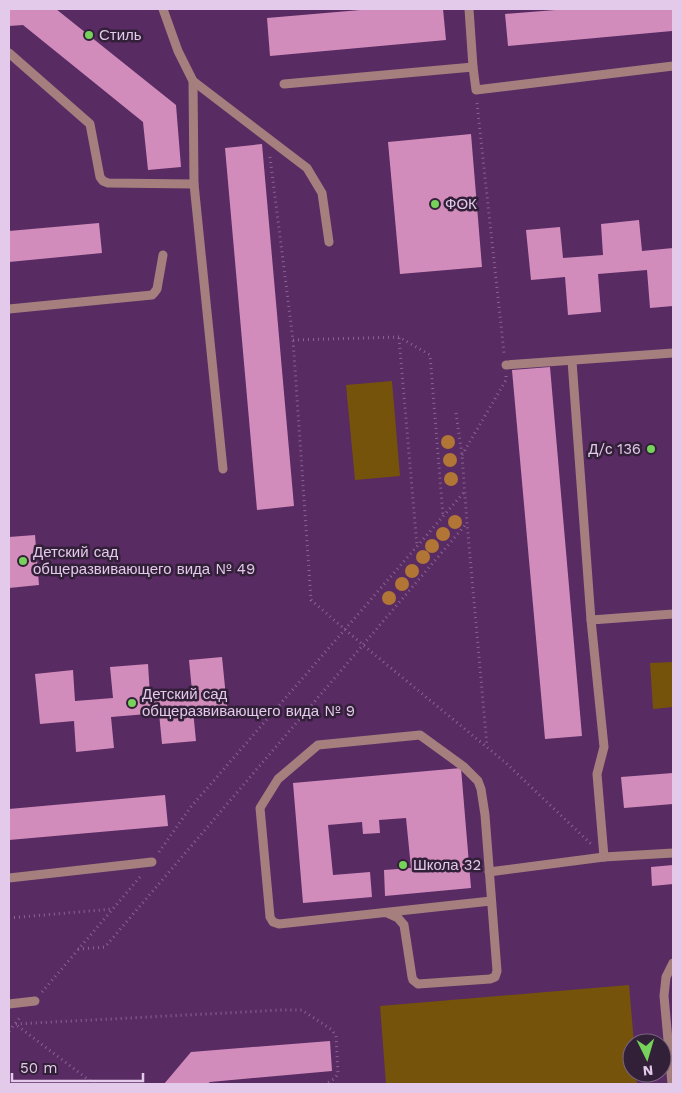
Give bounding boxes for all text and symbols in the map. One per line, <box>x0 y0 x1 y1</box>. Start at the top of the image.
place label: Стиль <box>99 26 142 44</box>
marker: Стиль <box>83 29 95 41</box>
place label: ФОК <box>445 195 477 213</box>
marker: ФОК <box>429 198 441 210</box>
place label: Д/с 136 <box>588 440 641 458</box>
marker: Д/с 136 <box>645 443 657 455</box>
place label: Детский сад общеразвивающего вида № 49 <box>33 543 255 578</box>
marker: Детский сад общеразвивающего вида № 49 <box>17 555 29 567</box>
place label: Детский сад общеразвивающего вида № 9 <box>142 685 355 720</box>
marker: Детский сад общеразвивающего вида № 9 <box>126 697 138 709</box>
place label: Школа 32 <box>413 856 481 874</box>
marker: Школа 32 <box>397 859 409 871</box>
north arrow <box>622 1033 672 1083</box>
scale bar <box>12 1050 144 1082</box>
text: 50 m <box>20 1059 57 1077</box>
text: N <box>642 1063 654 1079</box>

